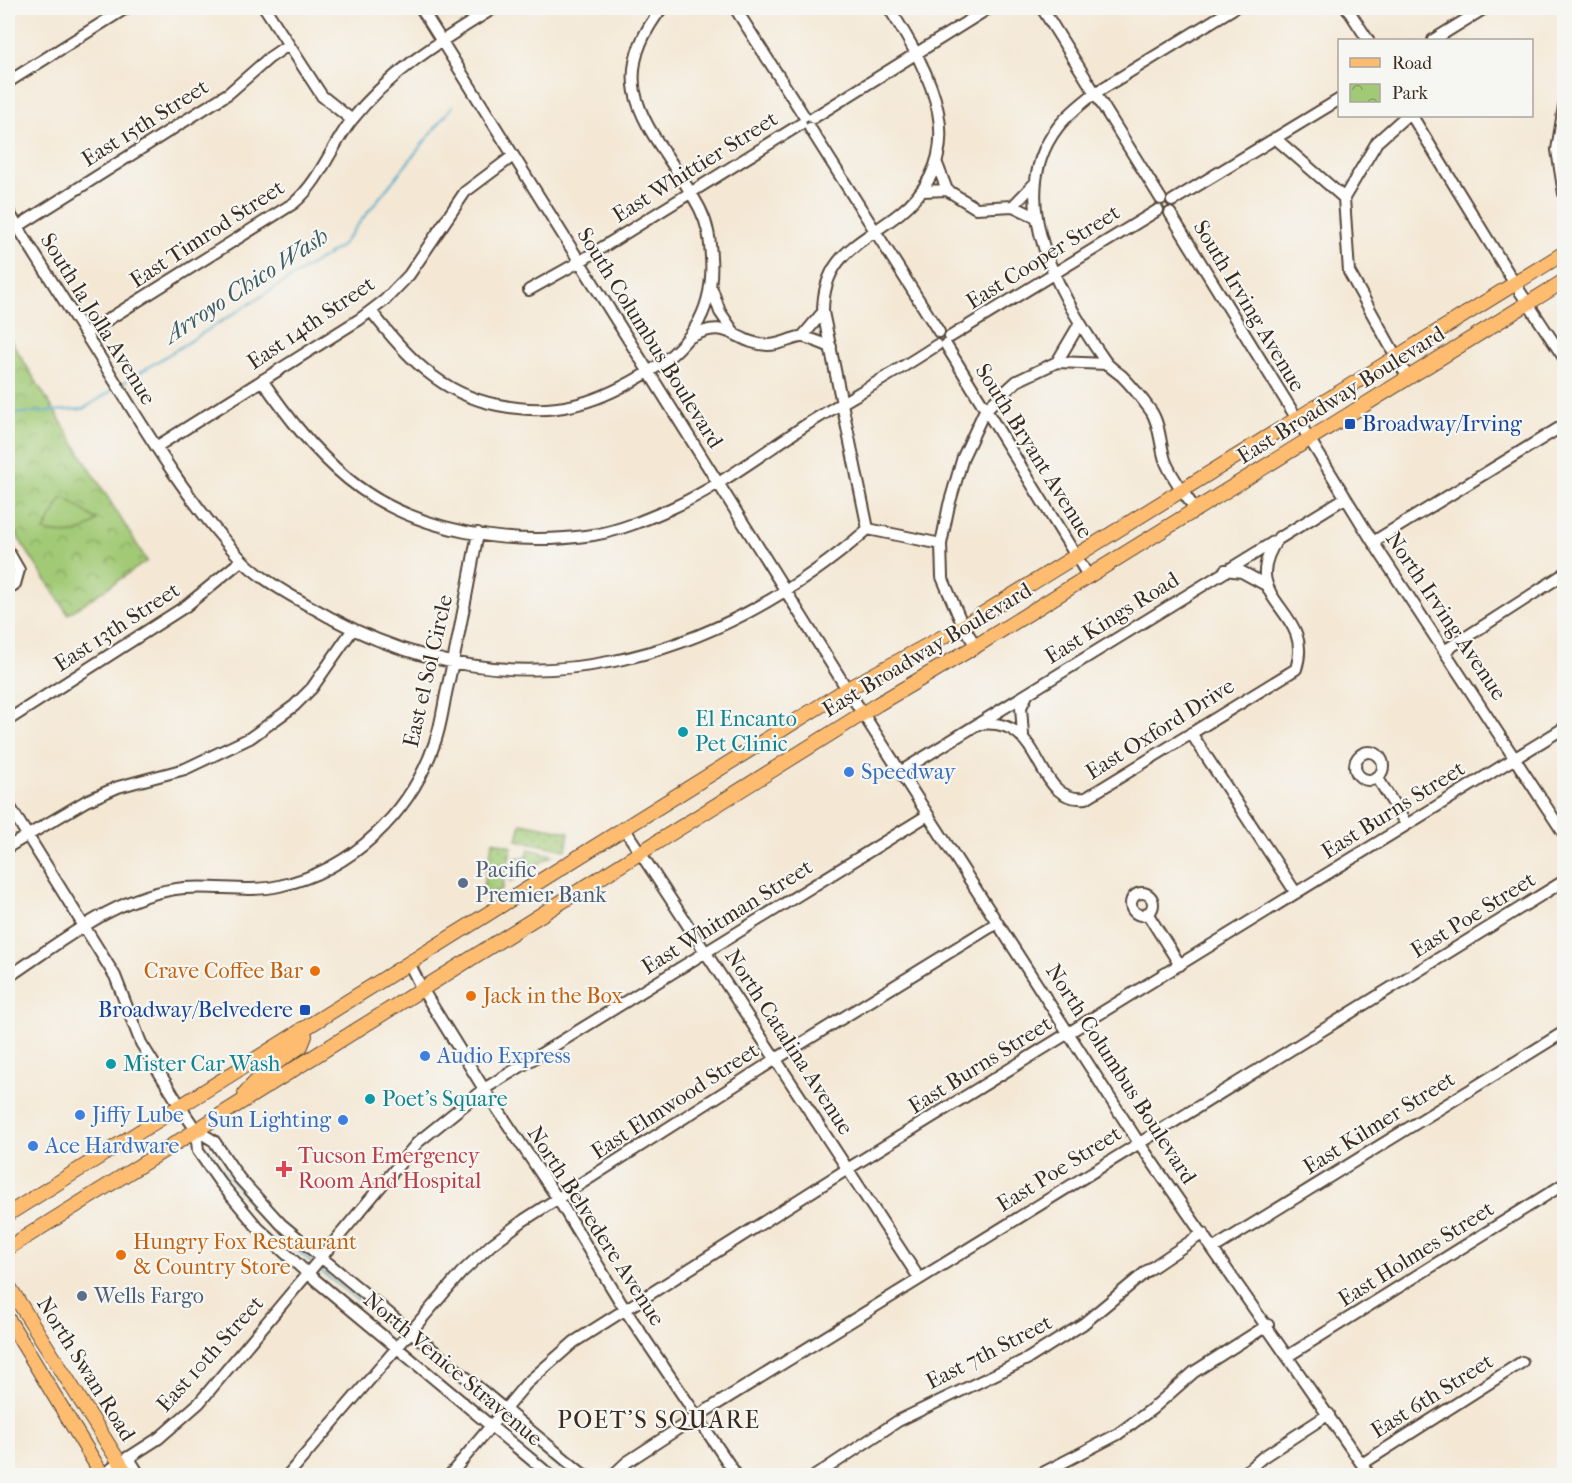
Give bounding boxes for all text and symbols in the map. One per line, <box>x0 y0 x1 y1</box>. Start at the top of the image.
legend <box>1338 39 1533 117</box>
text: Road <box>1392 53 1432 74</box>
street label: East 15th Street <box>77 74 213 172</box>
text: Park <box>1392 83 1429 104</box>
street label: East Whittier Street <box>608 106 782 228</box>
street label: East Timrod Street <box>125 174 289 294</box>
street label: East Cooper Street <box>961 199 1125 315</box>
street label: South Irving Avenue <box>1188 216 1311 397</box>
water label: Arroyo Chico Wash <box>156 222 333 350</box>
street label: South Columbus Boulevard <box>571 223 729 454</box>
street label: South la Jolla Avenue <box>35 228 161 410</box>
street label: East 14th Street <box>242 271 380 375</box>
street label: East Broadway Boulevard <box>1232 320 1450 470</box>
street label: South Bryant Avenue <box>970 359 1098 543</box>
place label: Broadway/Irving <box>1362 411 1522 437</box>
marker: Broadway/Irving <box>1343 417 1357 431</box>
street label: North Irving Avenue <box>1380 527 1512 705</box>
street label: East Kings Road <box>1040 566 1185 670</box>
street label: East 13th Street <box>49 577 185 677</box>
street label: East Broadway Boulevard <box>818 577 1037 723</box>
street label: East el Sol Circle <box>398 592 458 750</box>
street label: East Oxford Drive <box>1081 673 1239 785</box>
place label: El Encanto Pet Clinic <box>695 706 797 757</box>
marker: El Encanto Pet Clinic <box>676 725 690 739</box>
street label: East Burns Street <box>1317 755 1470 864</box>
place label: Speedway <box>861 759 957 785</box>
marker: Speedway <box>842 765 856 779</box>
street label: East Whitman Street <box>637 854 817 980</box>
place label: Pacific Premier Bank <box>475 857 607 908</box>
street label: East Poe Street <box>1406 866 1540 964</box>
marker: Pacific Premier Bank <box>456 876 470 890</box>
street label: North Catalina Avenue <box>719 944 859 1140</box>
place label: Crave Coffee Bar <box>144 958 304 984</box>
street label: North Columbus Boulevard <box>1040 959 1202 1190</box>
marker: Crave Coffee Bar <box>308 964 322 978</box>
place label: Jack in the Box <box>481 983 623 1009</box>
marker: Jack in the Box <box>464 989 478 1003</box>
place label: Broadway/Belvedere <box>98 997 293 1023</box>
marker: Broadway/Belvedere <box>298 1003 312 1017</box>
street label: East Burns Street <box>904 1010 1057 1119</box>
street label: East Elmwood Street <box>586 1037 764 1165</box>
place label: Audio Express <box>436 1043 571 1069</box>
marker: Audio Express <box>418 1049 432 1063</box>
place label: Mister Car Wash <box>123 1051 281 1077</box>
marker: Mister Car Wash <box>104 1057 118 1071</box>
street label: East Kilmer Street <box>1298 1066 1460 1180</box>
place label: Poet's Square <box>382 1086 508 1112</box>
marker: Poet's Square <box>363 1092 377 1106</box>
place label: Jiffy Lube <box>90 1102 184 1128</box>
place label: Sun Lighting <box>207 1107 331 1133</box>
marker: Jiffy Lube <box>73 1108 87 1122</box>
marker: Sun Lighting <box>336 1113 350 1127</box>
street label: East Poe Street <box>992 1120 1126 1218</box>
street label: North Belvedere Avenue <box>522 1121 670 1331</box>
place label: Ace Hardware <box>44 1133 180 1159</box>
marker: Ace Hardware <box>26 1139 40 1153</box>
place label: Tucson Emergency Room And Hospital <box>298 1143 481 1194</box>
marker: Tucson Emergency Room And Hospital <box>275 1160 293 1178</box>
street label: East Holmes Street <box>1333 1196 1499 1312</box>
place label: Hungry Fox Restaurant & Country Store <box>133 1229 357 1280</box>
marker: Hungry Fox Restaurant & Country Store <box>114 1248 128 1262</box>
place label: Wells Fargo <box>93 1283 204 1309</box>
street label: North Venice Stravenue <box>358 1287 548 1452</box>
marker: Wells Fargo <box>75 1289 89 1303</box>
street label: East 10th Street <box>151 1291 269 1417</box>
street label: North Swan Road <box>31 1292 141 1447</box>
street label: East 7th Street <box>922 1309 1056 1395</box>
street label: East 6th Street <box>1366 1348 1498 1444</box>
district label: POET'S SQUARE <box>557 1406 761 1434</box>

